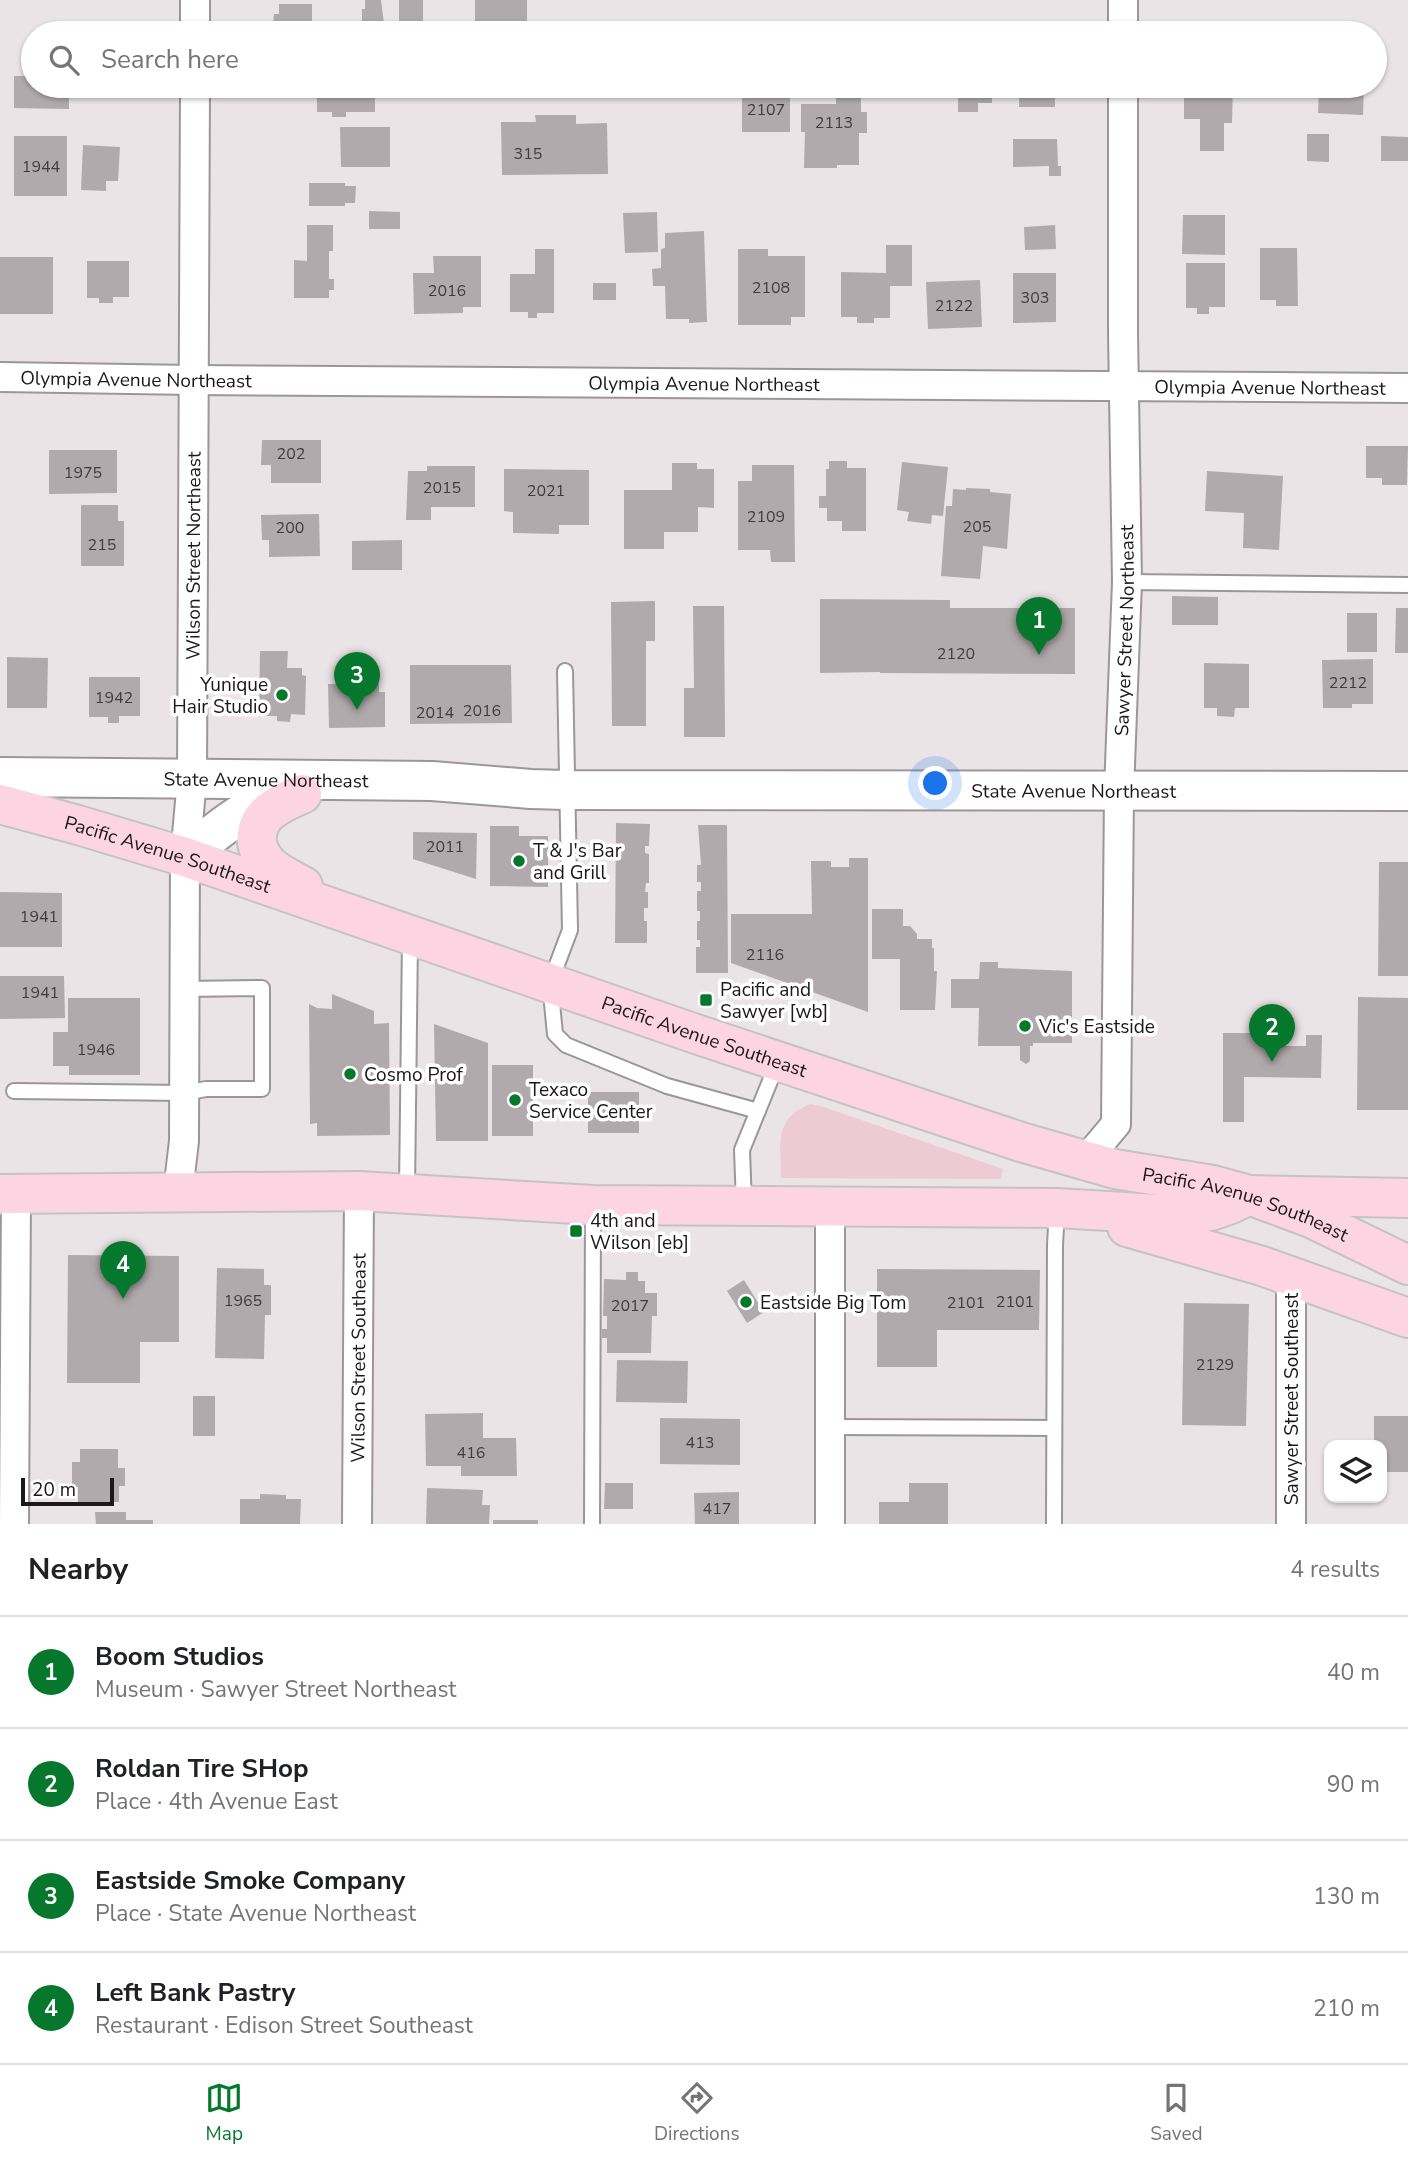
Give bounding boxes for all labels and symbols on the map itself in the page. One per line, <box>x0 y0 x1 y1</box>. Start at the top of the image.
house number: 2107 <box>747 99 785 121</box>
house number: 2113 <box>815 112 853 134</box>
house number: 315 <box>514 143 542 165</box>
house number: 1944 <box>22 156 61 178</box>
house number: 2108 <box>752 277 790 299</box>
house number: 2016 <box>428 280 466 302</box>
house number: 303 <box>1021 287 1049 309</box>
house number: 2122 <box>935 295 973 317</box>
street label: Olympia Avenue Northeast <box>20 365 252 394</box>
street label: Olympia Avenue Northeast <box>588 371 820 398</box>
street label: Olympia Avenue Northeast <box>1154 374 1386 402</box>
house number: 202 <box>277 443 305 465</box>
street label: Wilson Street Northeast <box>181 451 207 660</box>
house number: 1975 <box>64 462 102 484</box>
house number: 2015 <box>423 477 461 499</box>
house number: 2021 <box>527 480 565 502</box>
house number: 2109 <box>747 506 785 528</box>
house number: 205 <box>963 516 991 538</box>
house number: 200 <box>276 517 304 539</box>
street label: Sawyer Street Northeast <box>1109 524 1141 737</box>
house number: 215 <box>88 534 116 556</box>
pin: 1 <box>1016 597 1062 655</box>
house number: 2120 <box>937 643 975 665</box>
pin: 3 <box>334 652 380 710</box>
place label: Yunique Hair Studio <box>172 672 268 720</box>
house number: 2212 <box>1329 672 1367 694</box>
house number: 1942 <box>95 687 133 709</box>
marker: Yunique Hair Studio <box>274 687 290 703</box>
house number: 2016 <box>463 700 501 722</box>
house number: 2014 <box>416 702 455 724</box>
your location <box>918 766 952 800</box>
street label: State Avenue Northeast <box>163 767 369 794</box>
street label: State Avenue Northeast <box>971 778 1176 805</box>
street label: Pacific Avenue Southeast <box>61 810 274 900</box>
house number: 2011 <box>426 836 464 858</box>
place label: T & J's Bar and Grill <box>533 838 622 886</box>
marker: T & J's Bar and Grill <box>511 853 527 869</box>
house number: 1941 <box>20 906 58 928</box>
house number: 2116 <box>746 944 784 966</box>
place label: Pacific and Sawyer [wb] <box>720 977 828 1025</box>
house number: 1941 <box>21 982 59 1004</box>
street label: Pacific Avenue Southeast <box>598 990 810 1084</box>
marker: Pacific and Sawyer [wb] <box>698 992 714 1008</box>
pin: 2 <box>1249 1004 1295 1062</box>
place label: Vic's Eastside <box>1038 1014 1155 1040</box>
marker: Vic's Eastside <box>1017 1018 1033 1034</box>
house number: 1946 <box>77 1039 115 1061</box>
place label: Cosmo Prof <box>364 1062 464 1088</box>
marker: Cosmo Prof <box>342 1066 358 1082</box>
place label: Texaco Service Center <box>529 1077 653 1125</box>
marker: Texaco Service Center <box>507 1092 523 1108</box>
street label: Pacific Avenue Southeast <box>1140 1162 1353 1248</box>
place label: 4th and Wilson [eb] <box>590 1208 689 1256</box>
marker: 4th and Wilson [eb] <box>568 1223 584 1239</box>
pin: 4 <box>100 1241 146 1299</box>
street label: Wilson Street Southeast <box>345 1253 373 1463</box>
house number: 1965 <box>224 1290 262 1312</box>
place label: Eastside Big Tom <box>760 1290 906 1316</box>
house number: 2101 <box>996 1291 1034 1313</box>
house number: 2101 <box>947 1292 985 1314</box>
street label: Sawyer Street Southeast <box>1279 1292 1305 1505</box>
marker: Eastside Big Tom <box>738 1294 754 1310</box>
house number: 2017 <box>611 1295 649 1317</box>
house number: 2129 <box>1196 1354 1234 1376</box>
house number: 413 <box>686 1432 714 1454</box>
house number: 416 <box>457 1442 485 1464</box>
scale bar <box>21 1475 114 1507</box>
house number: 417 <box>703 1498 731 1520</box>

